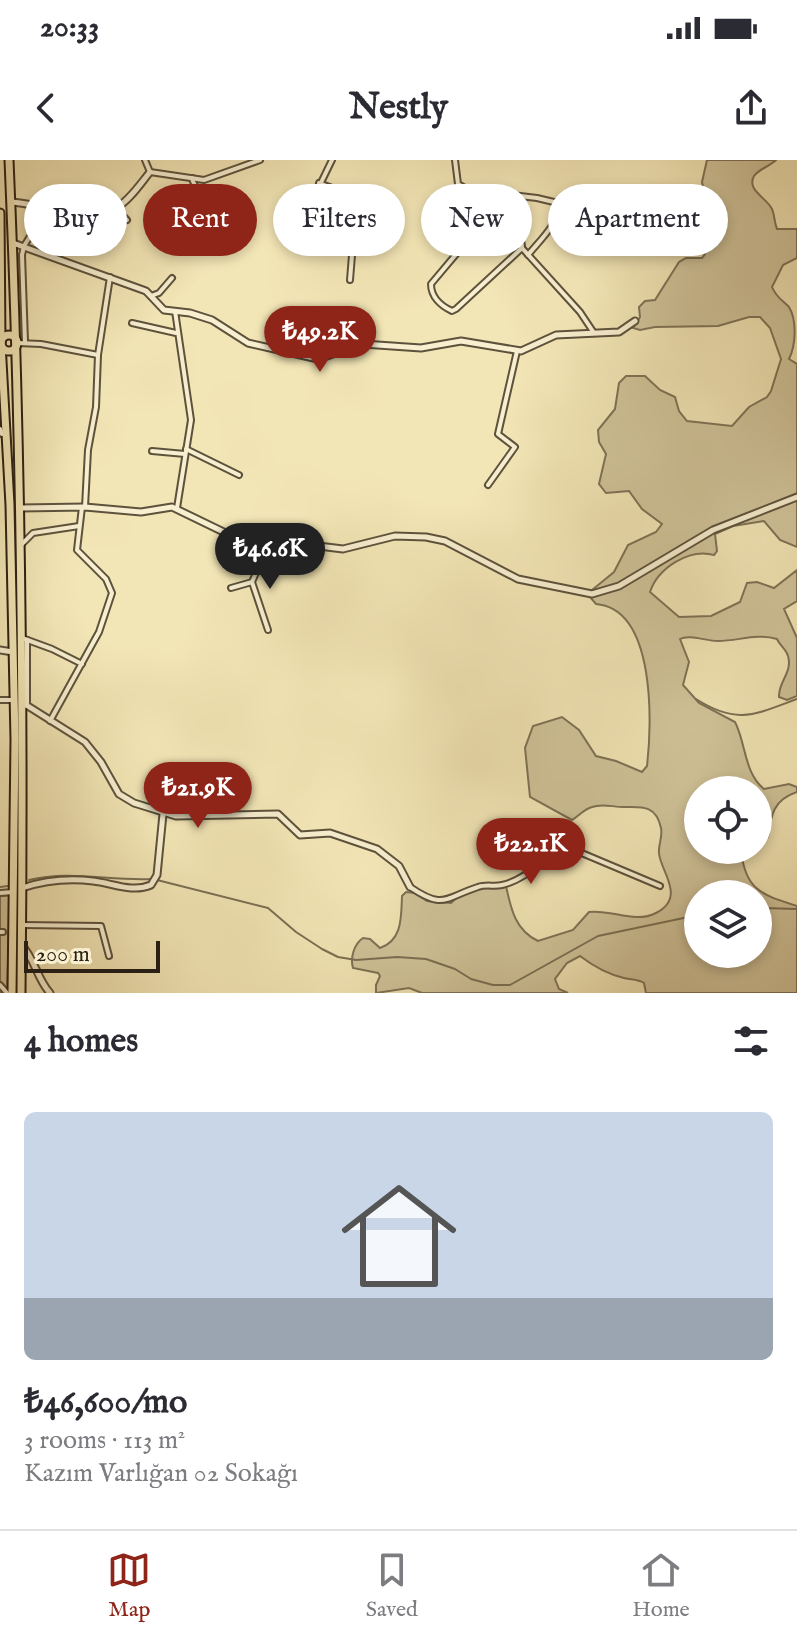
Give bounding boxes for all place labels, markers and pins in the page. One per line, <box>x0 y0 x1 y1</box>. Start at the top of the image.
pin: ₺49.2K <box>255 306 385 374</box>
pin: ₺46.6K <box>205 523 335 591</box>
pin: ₺21.9K <box>133 762 263 830</box>
pin: ₺22.1K <box>466 818 596 886</box>

